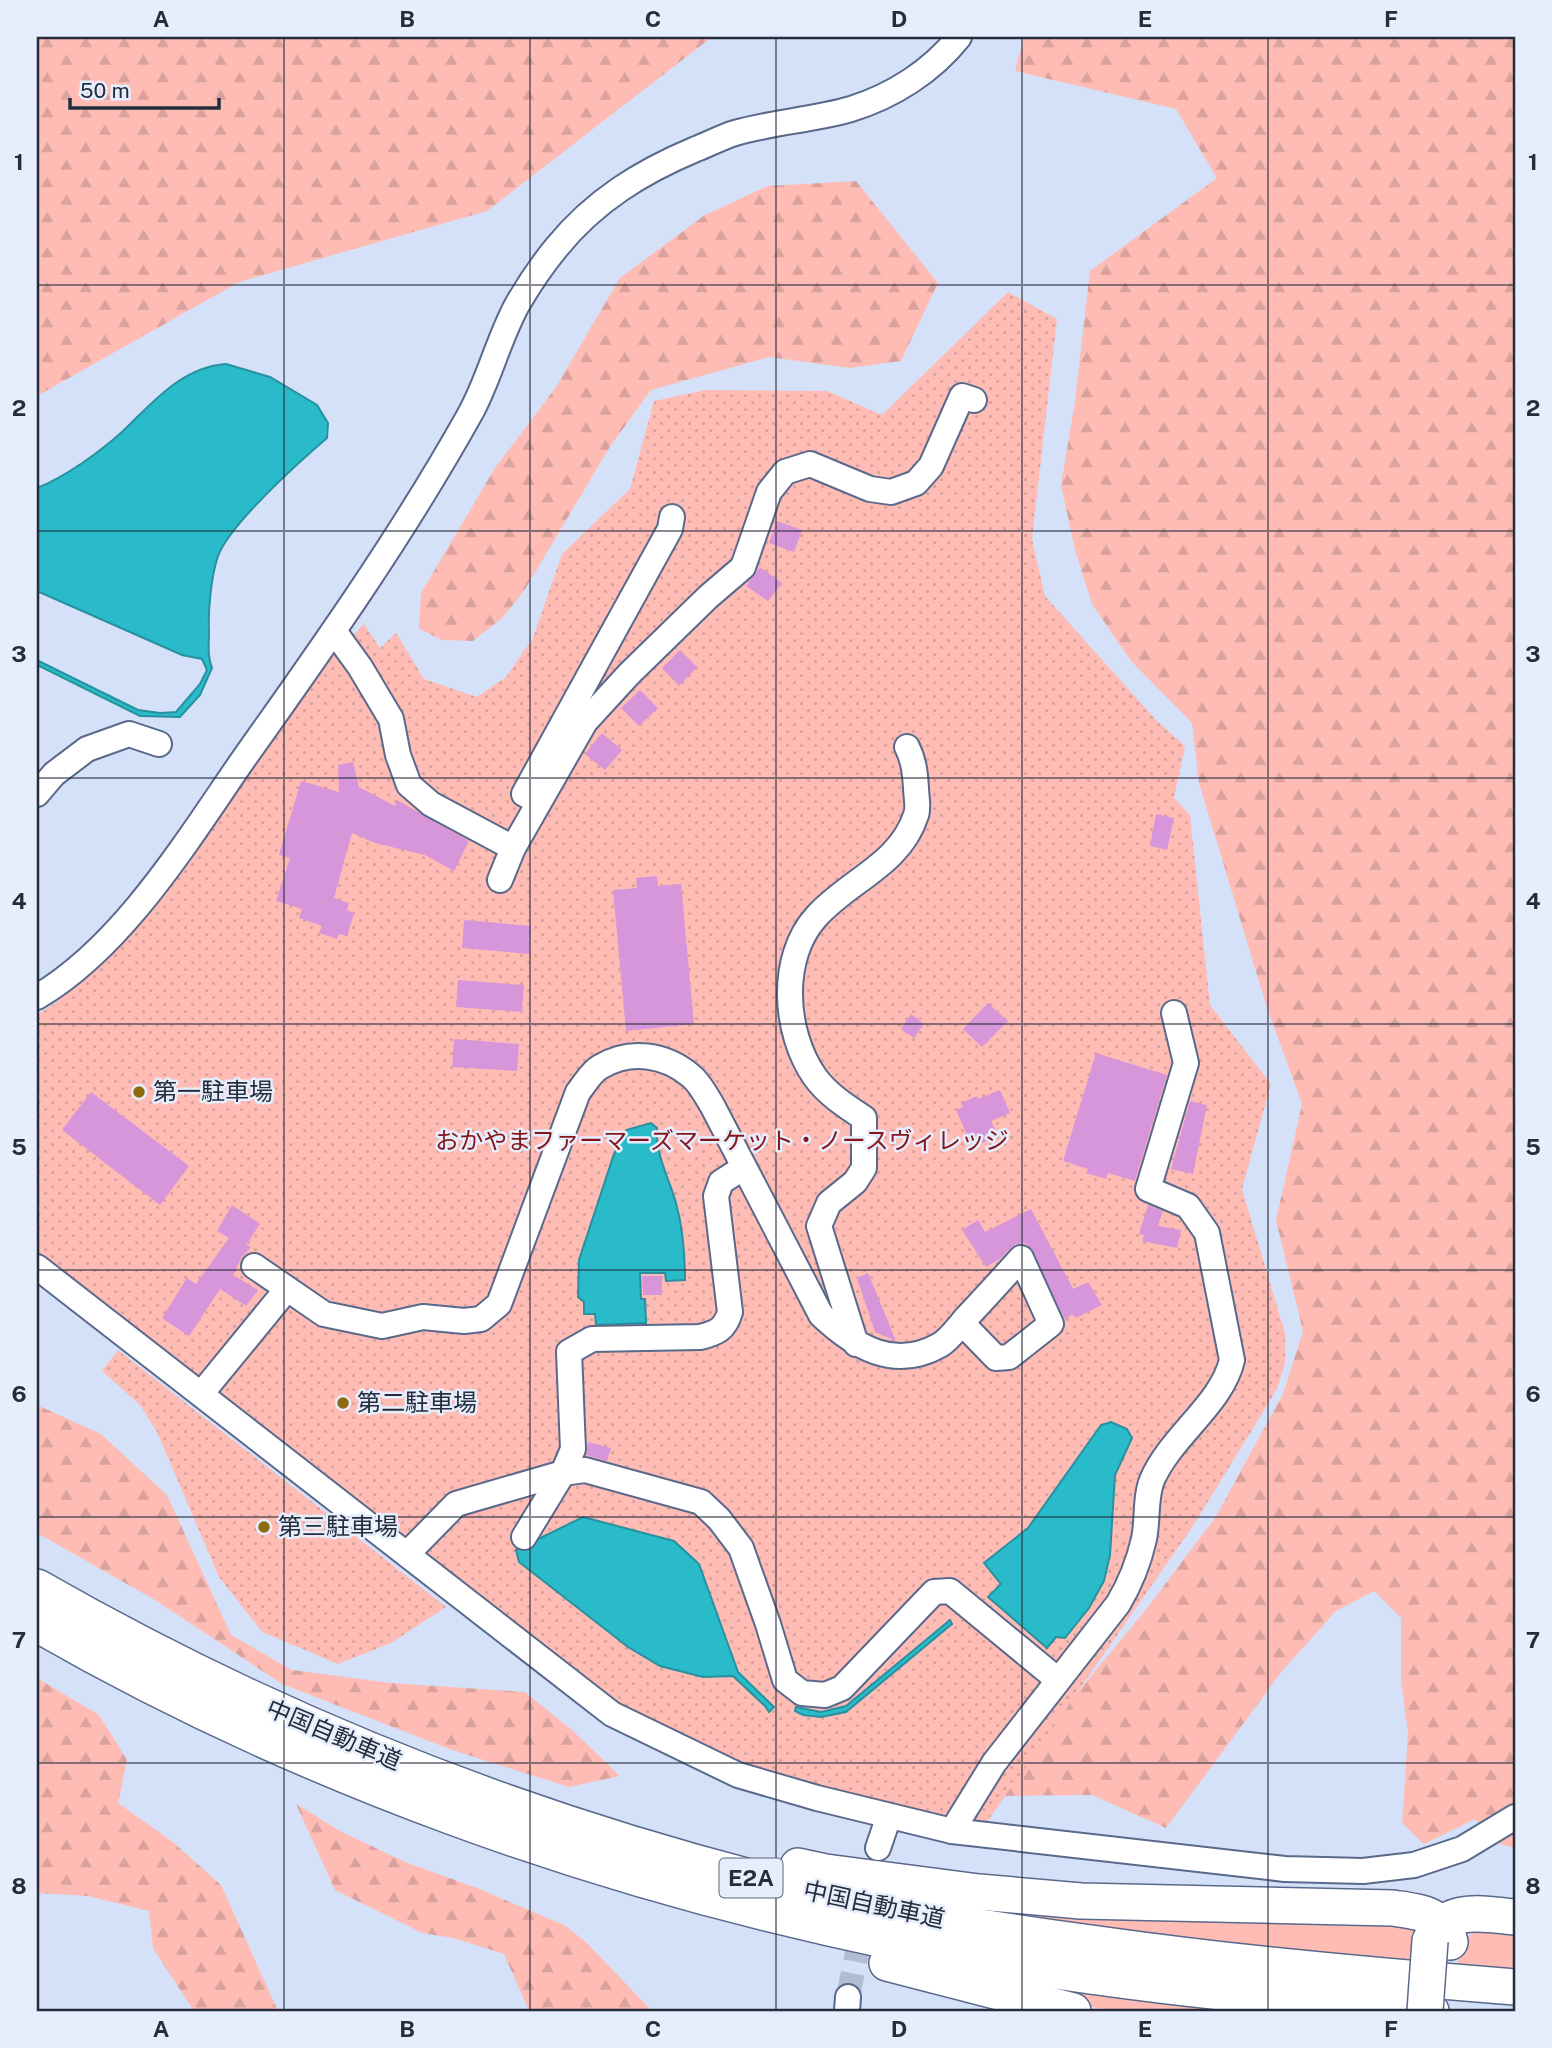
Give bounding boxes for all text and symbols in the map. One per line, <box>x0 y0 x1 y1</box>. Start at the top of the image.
text: A <box>153 5 170 32</box>
text: B <box>399 5 415 32</box>
text: C <box>645 5 661 32</box>
text: D <box>891 5 907 32</box>
text: E <box>1138 5 1152 32</box>
text: F <box>1384 5 1398 32</box>
scale bar <box>70 66 219 110</box>
text: 50 m <box>80 78 130 103</box>
text: 1 <box>14 148 24 175</box>
text: 1 <box>1528 148 1538 175</box>
text: 2 <box>12 394 26 421</box>
text: 2 <box>1526 394 1540 421</box>
text: 3 <box>11 640 27 667</box>
text: 3 <box>1525 640 1541 667</box>
text: 4 <box>11 887 27 914</box>
text: 4 <box>1525 887 1541 914</box>
place label: 第一駐車場 <box>153 1077 273 1105</box>
marker: 第一駐車場 <box>131 1084 147 1100</box>
park label: おかやまファーマーズマーケット・ノースヴィレッジ <box>435 1126 1009 1154</box>
text: 5 <box>11 1133 27 1160</box>
text: 5 <box>1525 1133 1541 1160</box>
text: 6 <box>11 1380 27 1407</box>
text: 6 <box>1525 1380 1541 1407</box>
place label: 第二駐車場 <box>357 1388 477 1416</box>
marker: 第二駐車場 <box>335 1395 351 1411</box>
place label: 第三駐車場 <box>278 1512 398 1540</box>
marker: 第三駐車場 <box>256 1519 272 1535</box>
text: 7 <box>12 1626 26 1653</box>
text: 7 <box>1526 1626 1540 1653</box>
street label: 中国自動車道 <box>263 1693 406 1775</box>
road number: E2A <box>720 1858 782 1898</box>
text: 8 <box>11 1872 27 1899</box>
text: 8 <box>1525 1872 1541 1899</box>
street label: 中国自動車道 <box>801 1875 948 1933</box>
text: A <box>153 2015 170 2042</box>
text: B <box>399 2015 415 2042</box>
text: C <box>645 2015 661 2042</box>
text: D <box>891 2015 907 2042</box>
text: E <box>1138 2015 1152 2042</box>
text: F <box>1384 2015 1398 2042</box>

